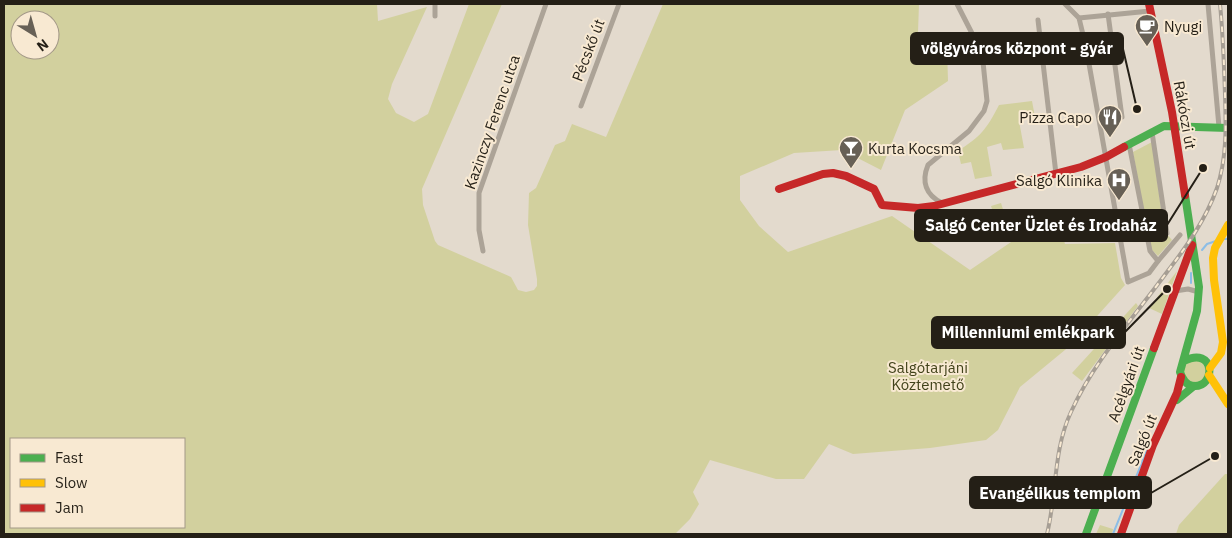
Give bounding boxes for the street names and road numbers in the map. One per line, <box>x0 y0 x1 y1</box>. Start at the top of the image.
street label: Pécskő út <box>567 16 609 84</box>
street label: Kazinczy Ferenc utca <box>460 52 524 192</box>
street label: Rákóczi út <box>1170 79 1200 151</box>
street label: Acélgyári út <box>1104 344 1148 424</box>
street label: Salgó út <box>1123 411 1161 469</box>

